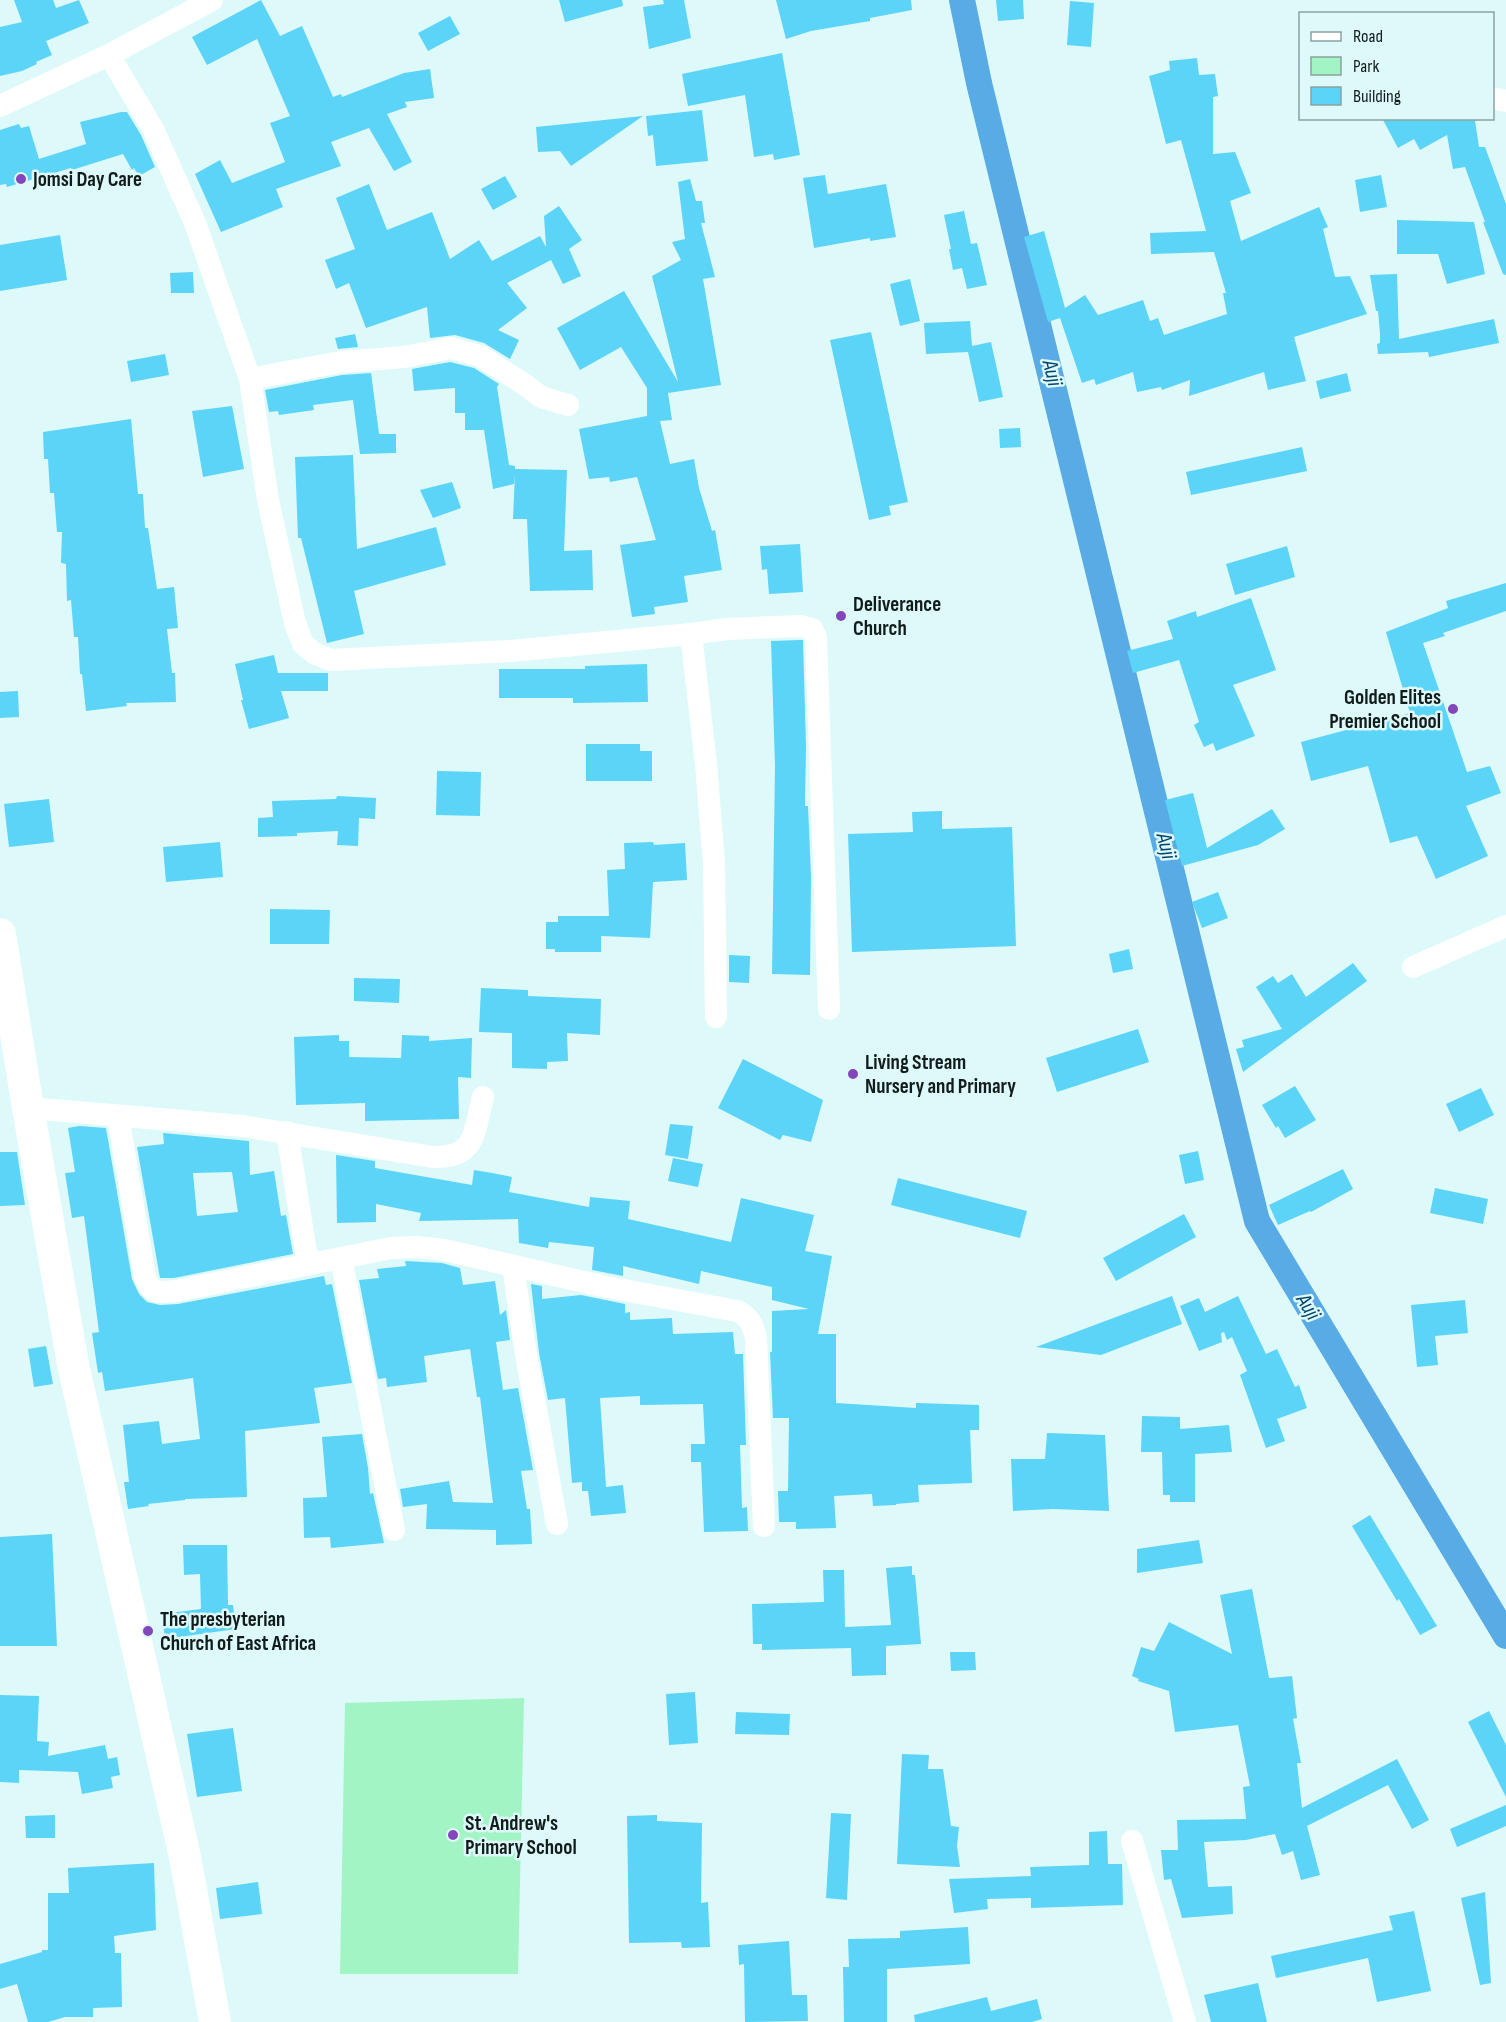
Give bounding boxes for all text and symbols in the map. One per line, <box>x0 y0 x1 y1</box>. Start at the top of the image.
legend <box>1299 12 1494 120</box>
text: Road <box>1353 26 1383 47</box>
text: Park <box>1353 56 1379 77</box>
text: Building <box>1353 86 1401 107</box>
place label: Jomsi Day Care <box>32 167 142 192</box>
marker: Jomsi Day Care <box>14 172 28 186</box>
water label: Auji <box>1036 356 1068 390</box>
place label: Deliverance Church <box>853 592 941 641</box>
marker: Deliverance Church <box>834 609 848 623</box>
place label: Golden Elites Premier School <box>1329 685 1441 734</box>
marker: Golden Elites Premier School <box>1446 702 1460 716</box>
water label: Auji <box>1150 829 1182 863</box>
place label: Living Stream Nursery and Primary <box>865 1050 1016 1099</box>
marker: Living Stream Nursery and Primary <box>846 1067 860 1081</box>
water label: Auji <box>1289 1288 1327 1326</box>
place label: The presbyterian Church of East Africa <box>160 1607 316 1656</box>
marker: The presbyterian Church of East Africa <box>141 1624 155 1638</box>
place label: St. Andrew's Primary School <box>465 1811 577 1860</box>
marker: St. Andrew's Primary School <box>446 1828 460 1842</box>

